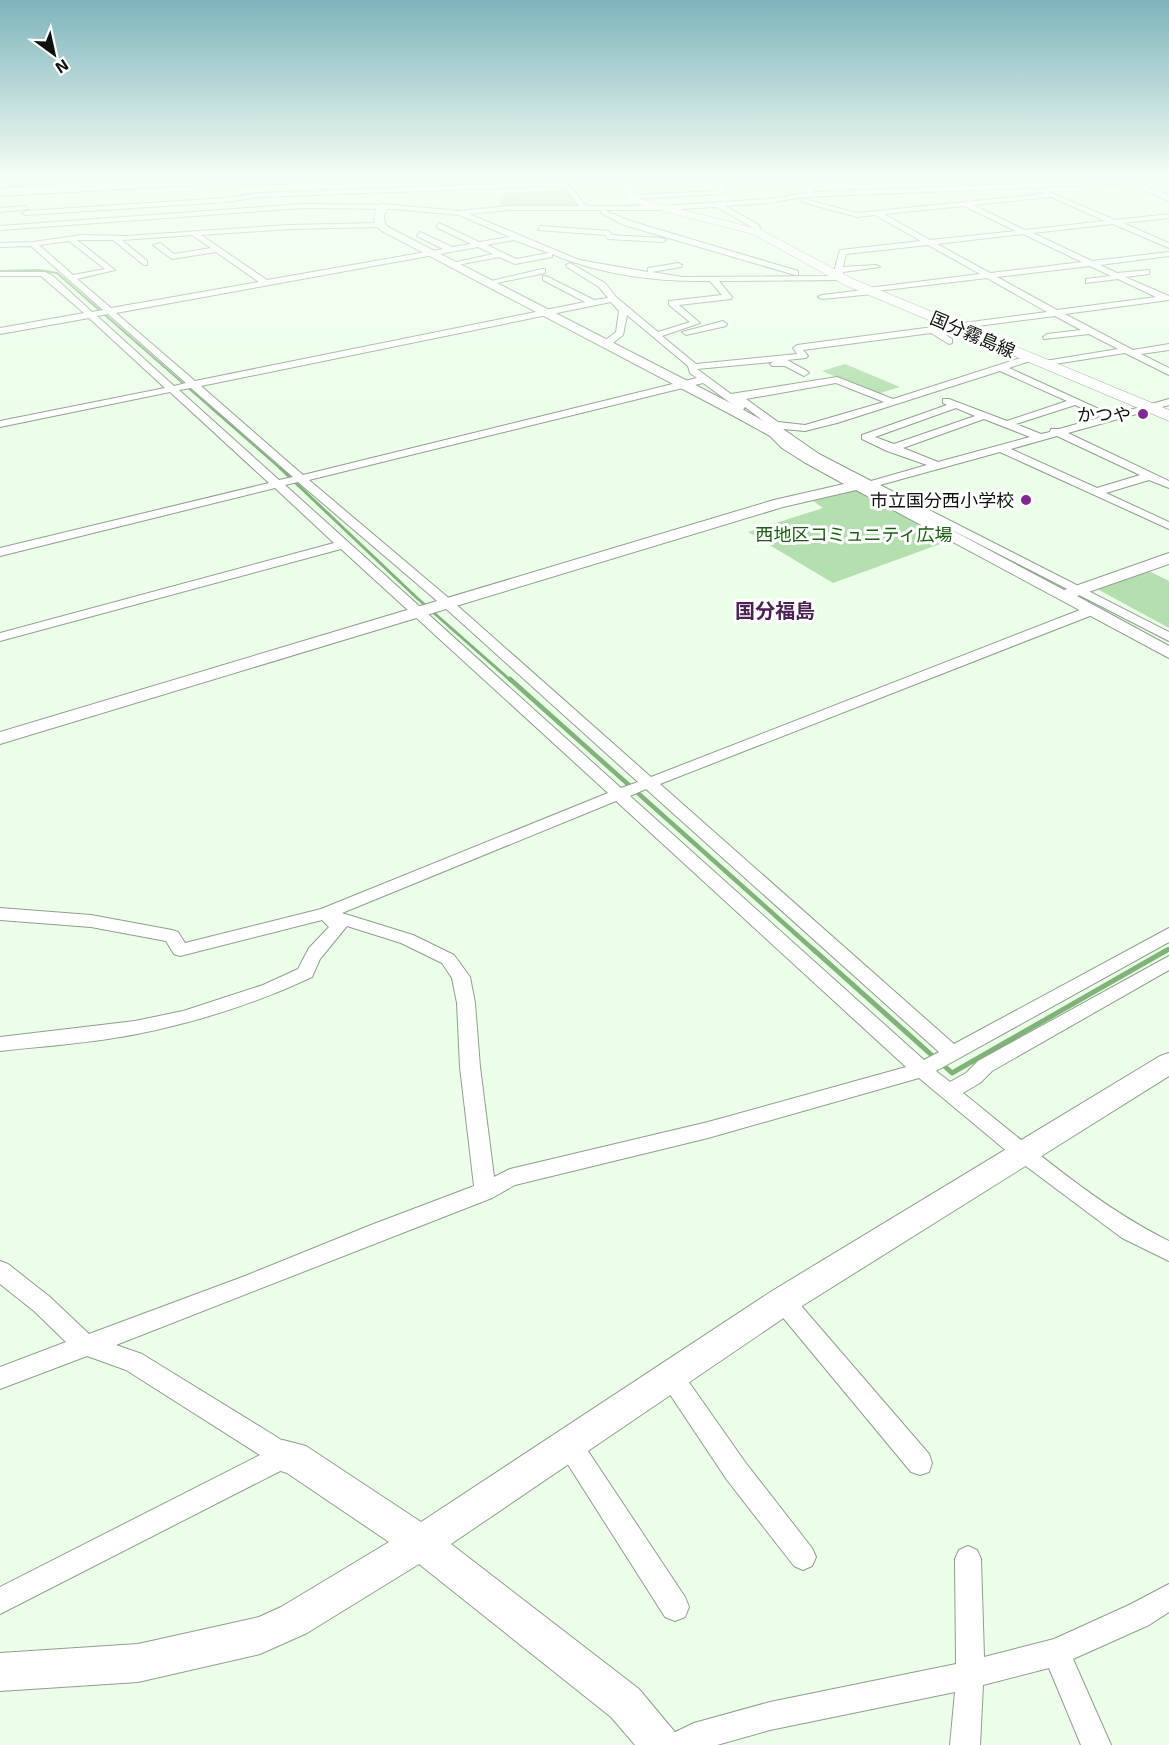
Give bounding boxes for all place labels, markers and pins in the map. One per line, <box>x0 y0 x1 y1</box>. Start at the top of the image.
place label: かつや <box>1077 403 1131 425</box>
marker: かつや <box>1136 407 1150 421</box>
place label: 市立国分西小学校 <box>870 489 1014 511</box>
marker: 市立国分西小学校 <box>1019 493 1033 507</box>

